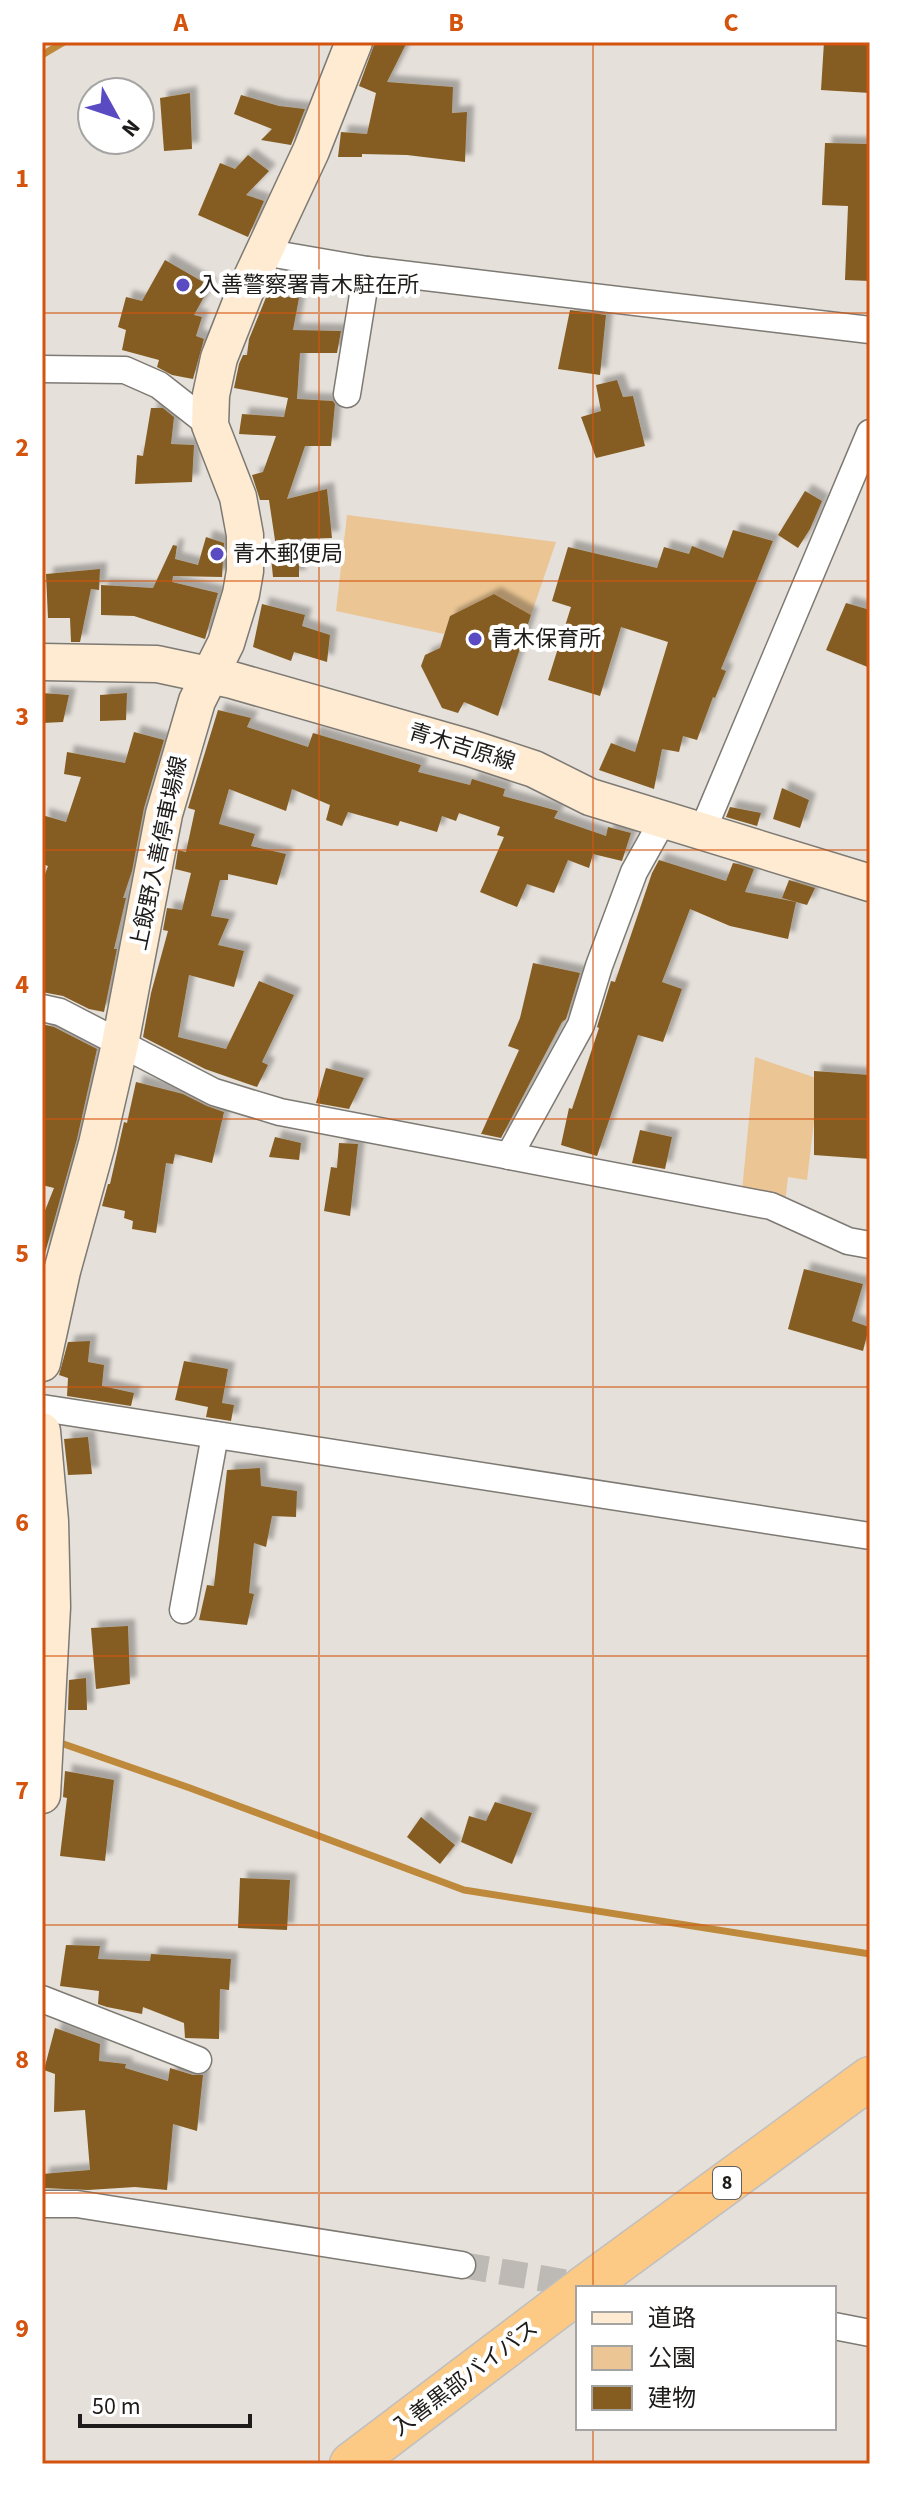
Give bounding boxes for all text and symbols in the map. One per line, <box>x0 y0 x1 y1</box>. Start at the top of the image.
text: A <box>173 4 190 41</box>
text: B <box>448 4 464 41</box>
text: C <box>723 4 739 41</box>
north arrow <box>76 76 156 156</box>
text: N <box>114 112 148 144</box>
text: 1 <box>15 160 29 197</box>
place label: 入善警察署青木駐在所 <box>199 269 419 301</box>
marker: 入善警察署青木駐在所 <box>174 276 192 294</box>
text: 2 <box>15 429 29 466</box>
place label: 青木郵便局 <box>233 538 343 570</box>
marker: 青木郵便局 <box>208 545 226 563</box>
place label: 青木保育所 <box>491 623 601 655</box>
marker: 青木保育所 <box>466 630 484 648</box>
text: 3 <box>15 698 29 735</box>
street label: 青木吉原線 <box>405 716 519 778</box>
street label: 上飯野入善停車場線 <box>123 753 195 953</box>
text: 4 <box>15 966 29 1003</box>
text: 5 <box>15 1235 29 1272</box>
text: 6 <box>15 1504 29 1541</box>
text: 7 <box>15 1772 29 1809</box>
text: 8 <box>15 2041 29 2078</box>
road number: 8 <box>713 2167 741 2199</box>
legend <box>576 2286 836 2430</box>
text: 道路 <box>648 2301 696 2336</box>
text: 9 <box>15 2310 29 2347</box>
street label: 入善黒部バイパス <box>385 2312 545 2444</box>
text: 公園 <box>648 2341 696 2376</box>
scale bar <box>80 2378 250 2428</box>
text: 建物 <box>648 2381 696 2416</box>
text: 50 m <box>92 2389 141 2424</box>

